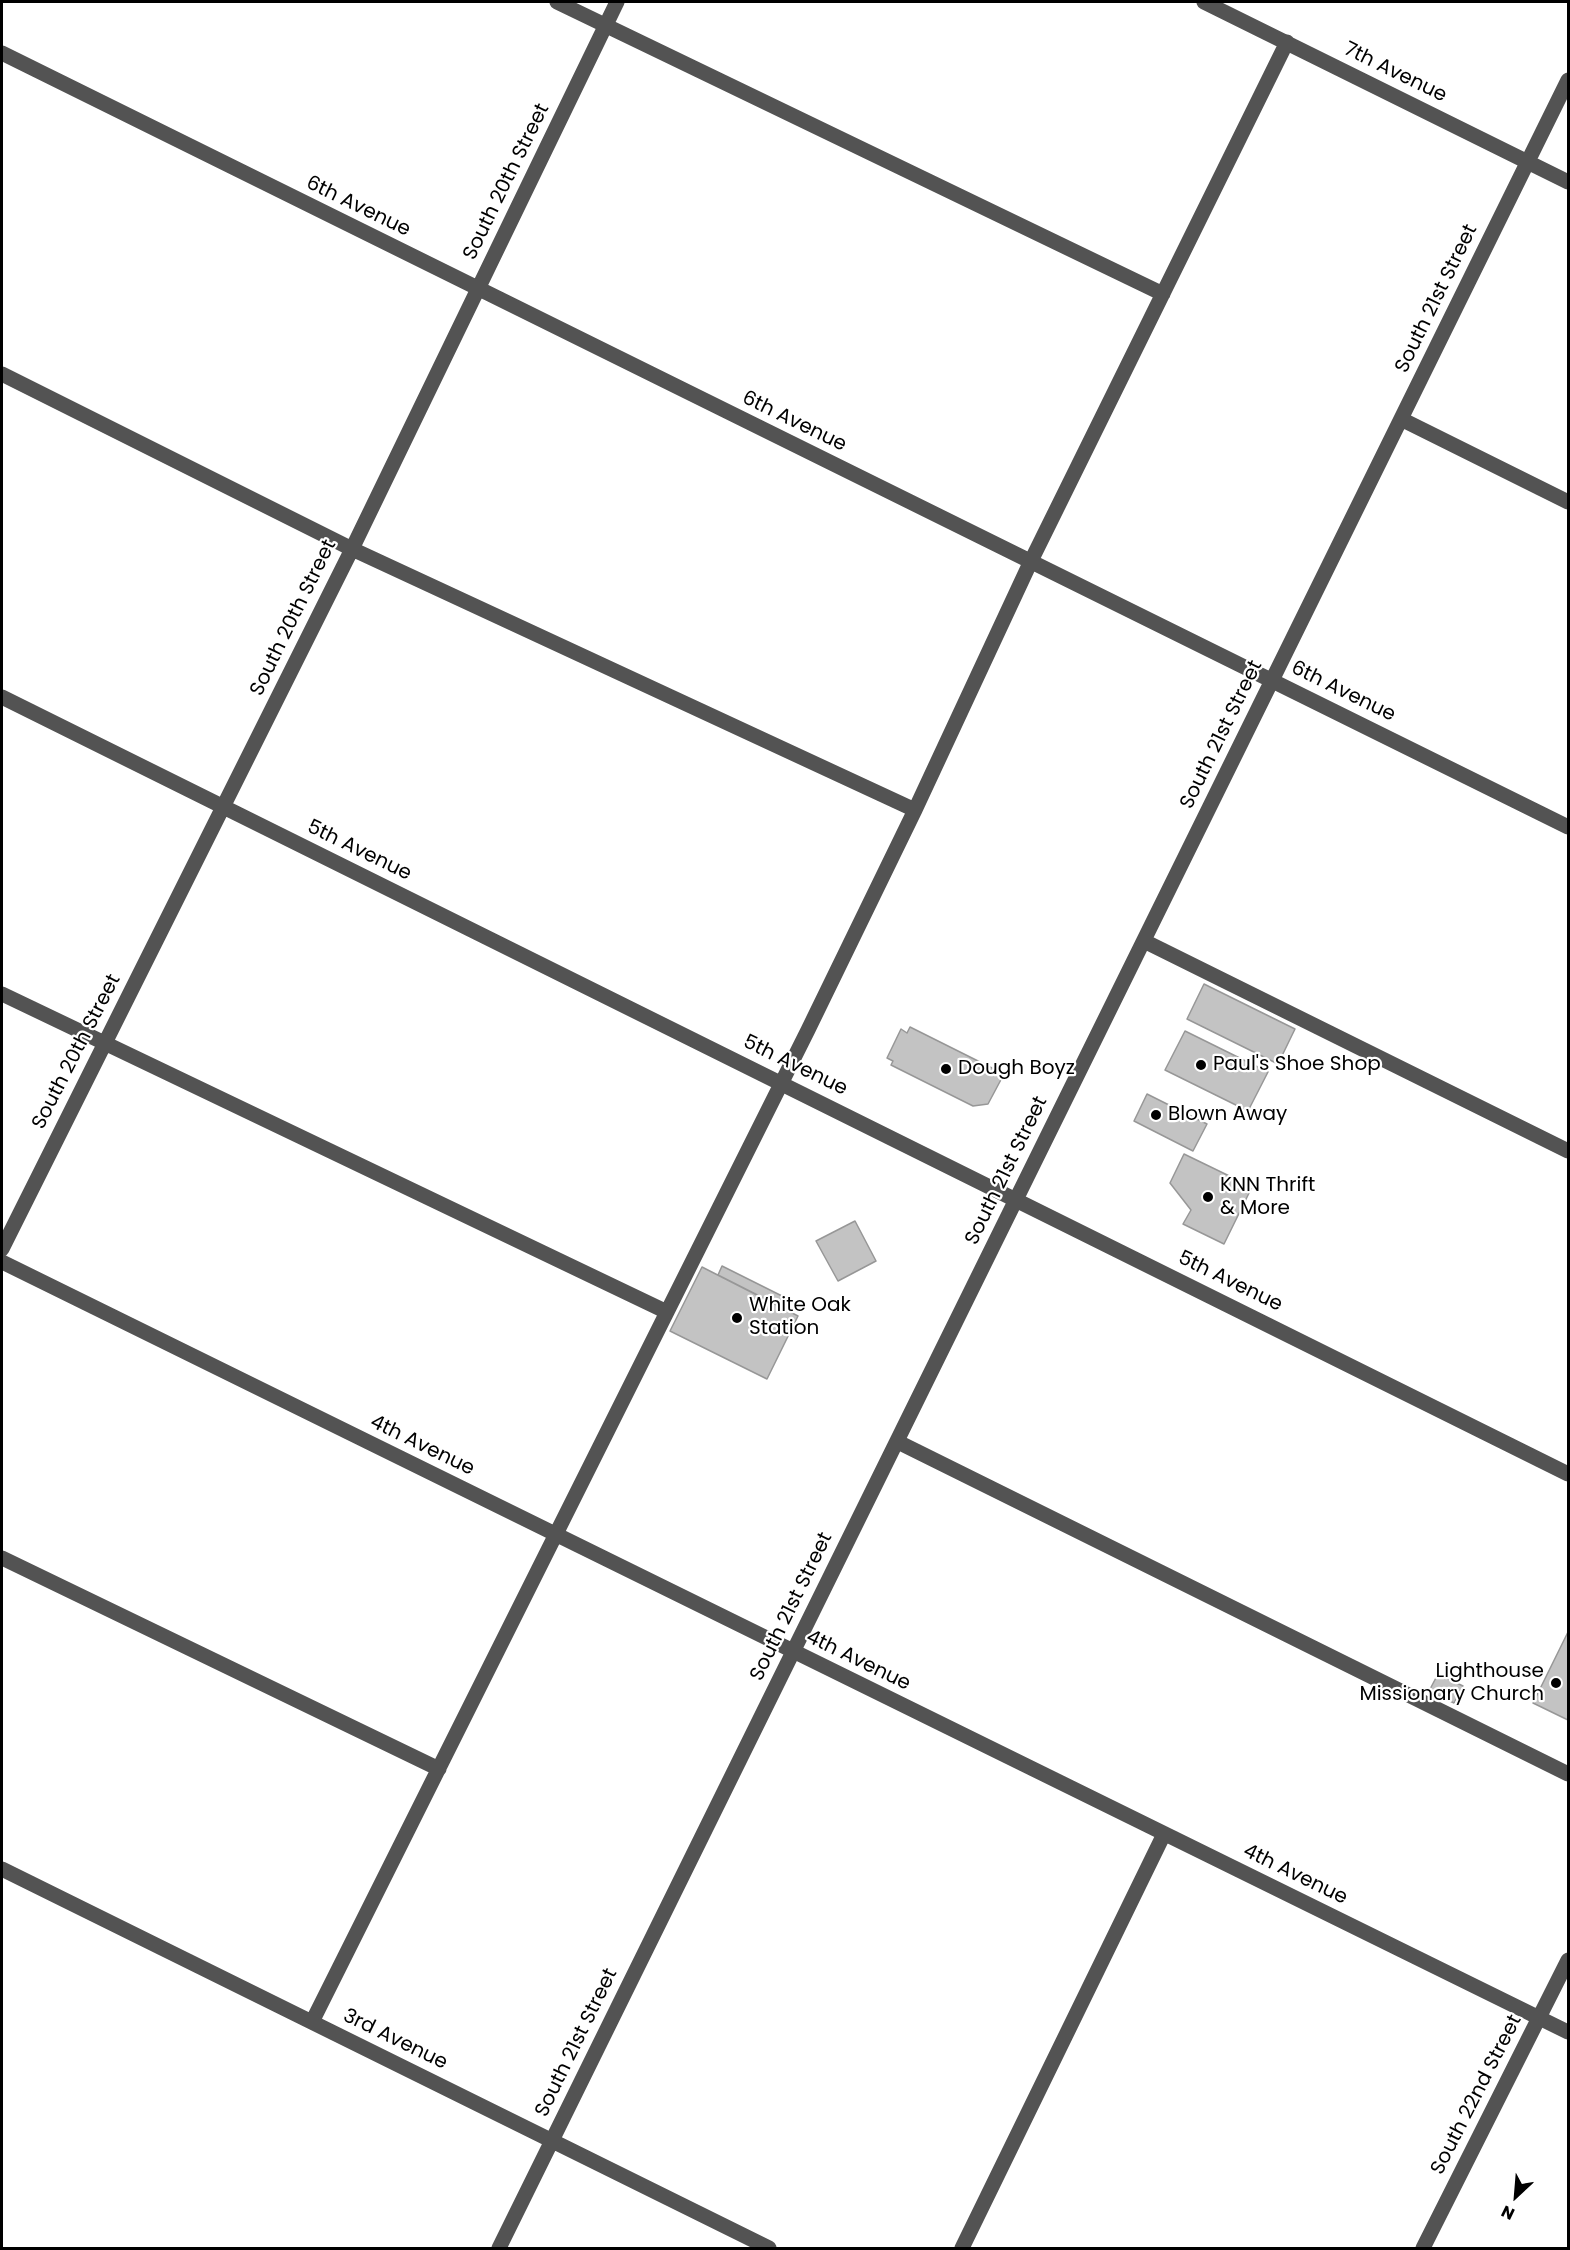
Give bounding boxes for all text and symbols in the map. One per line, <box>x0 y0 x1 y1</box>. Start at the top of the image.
street label: 7th Avenue <box>1340 38 1450 108</box>
street label: South 20th Street <box>459 100 555 264</box>
street label: 6th Avenue <box>302 171 414 243</box>
street label: South 21st Street <box>1391 221 1483 377</box>
street label: 6th Avenue <box>738 386 850 458</box>
street label: South 20th Street <box>246 536 342 700</box>
street label: 6th Avenue <box>1287 656 1399 728</box>
street label: South 21st Street <box>1176 657 1268 813</box>
street label: 5th Avenue <box>303 815 415 887</box>
street label: South 20th Street <box>28 970 126 1134</box>
street label: 5th Avenue <box>739 1030 851 1102</box>
place label: Paul's Shoe Shop <box>1213 1053 1381 1077</box>
place label: Dough Boyz <box>958 1057 1075 1081</box>
marker: Paul's Shoe Shop <box>1194 1058 1208 1072</box>
marker: Dough Boyz <box>939 1062 953 1076</box>
street label: South 21st Street <box>961 1093 1053 1249</box>
place label: Blown Away <box>1168 1103 1287 1127</box>
marker: Blown Away <box>1149 1108 1163 1122</box>
place label: KNN Thrift & More <box>1220 1174 1315 1221</box>
marker: KNN Thrift & More <box>1201 1190 1215 1204</box>
street label: 5th Avenue <box>1174 1246 1286 1318</box>
place label: White Oak Station <box>749 1294 851 1341</box>
marker: White Oak Station <box>730 1311 744 1325</box>
street label: 4th Avenue <box>366 1410 478 1482</box>
street label: South 21st Street <box>746 1529 838 1685</box>
street label: 4th Avenue <box>802 1625 914 1697</box>
place label: Lighthouse Missionary Church <box>1359 1660 1544 1707</box>
marker: Lighthouse Missionary Church <box>1549 1676 1563 1690</box>
street label: 4th Avenue <box>1239 1839 1351 1911</box>
street label: South 21st Street <box>531 1965 623 2121</box>
street label: 3rd Avenue <box>339 2004 451 2076</box>
street label: South 22nd Street <box>1426 2011 1528 2179</box>
north arrow <box>1486 2166 1546 2226</box>
text: N <box>1497 2200 1518 2226</box>

